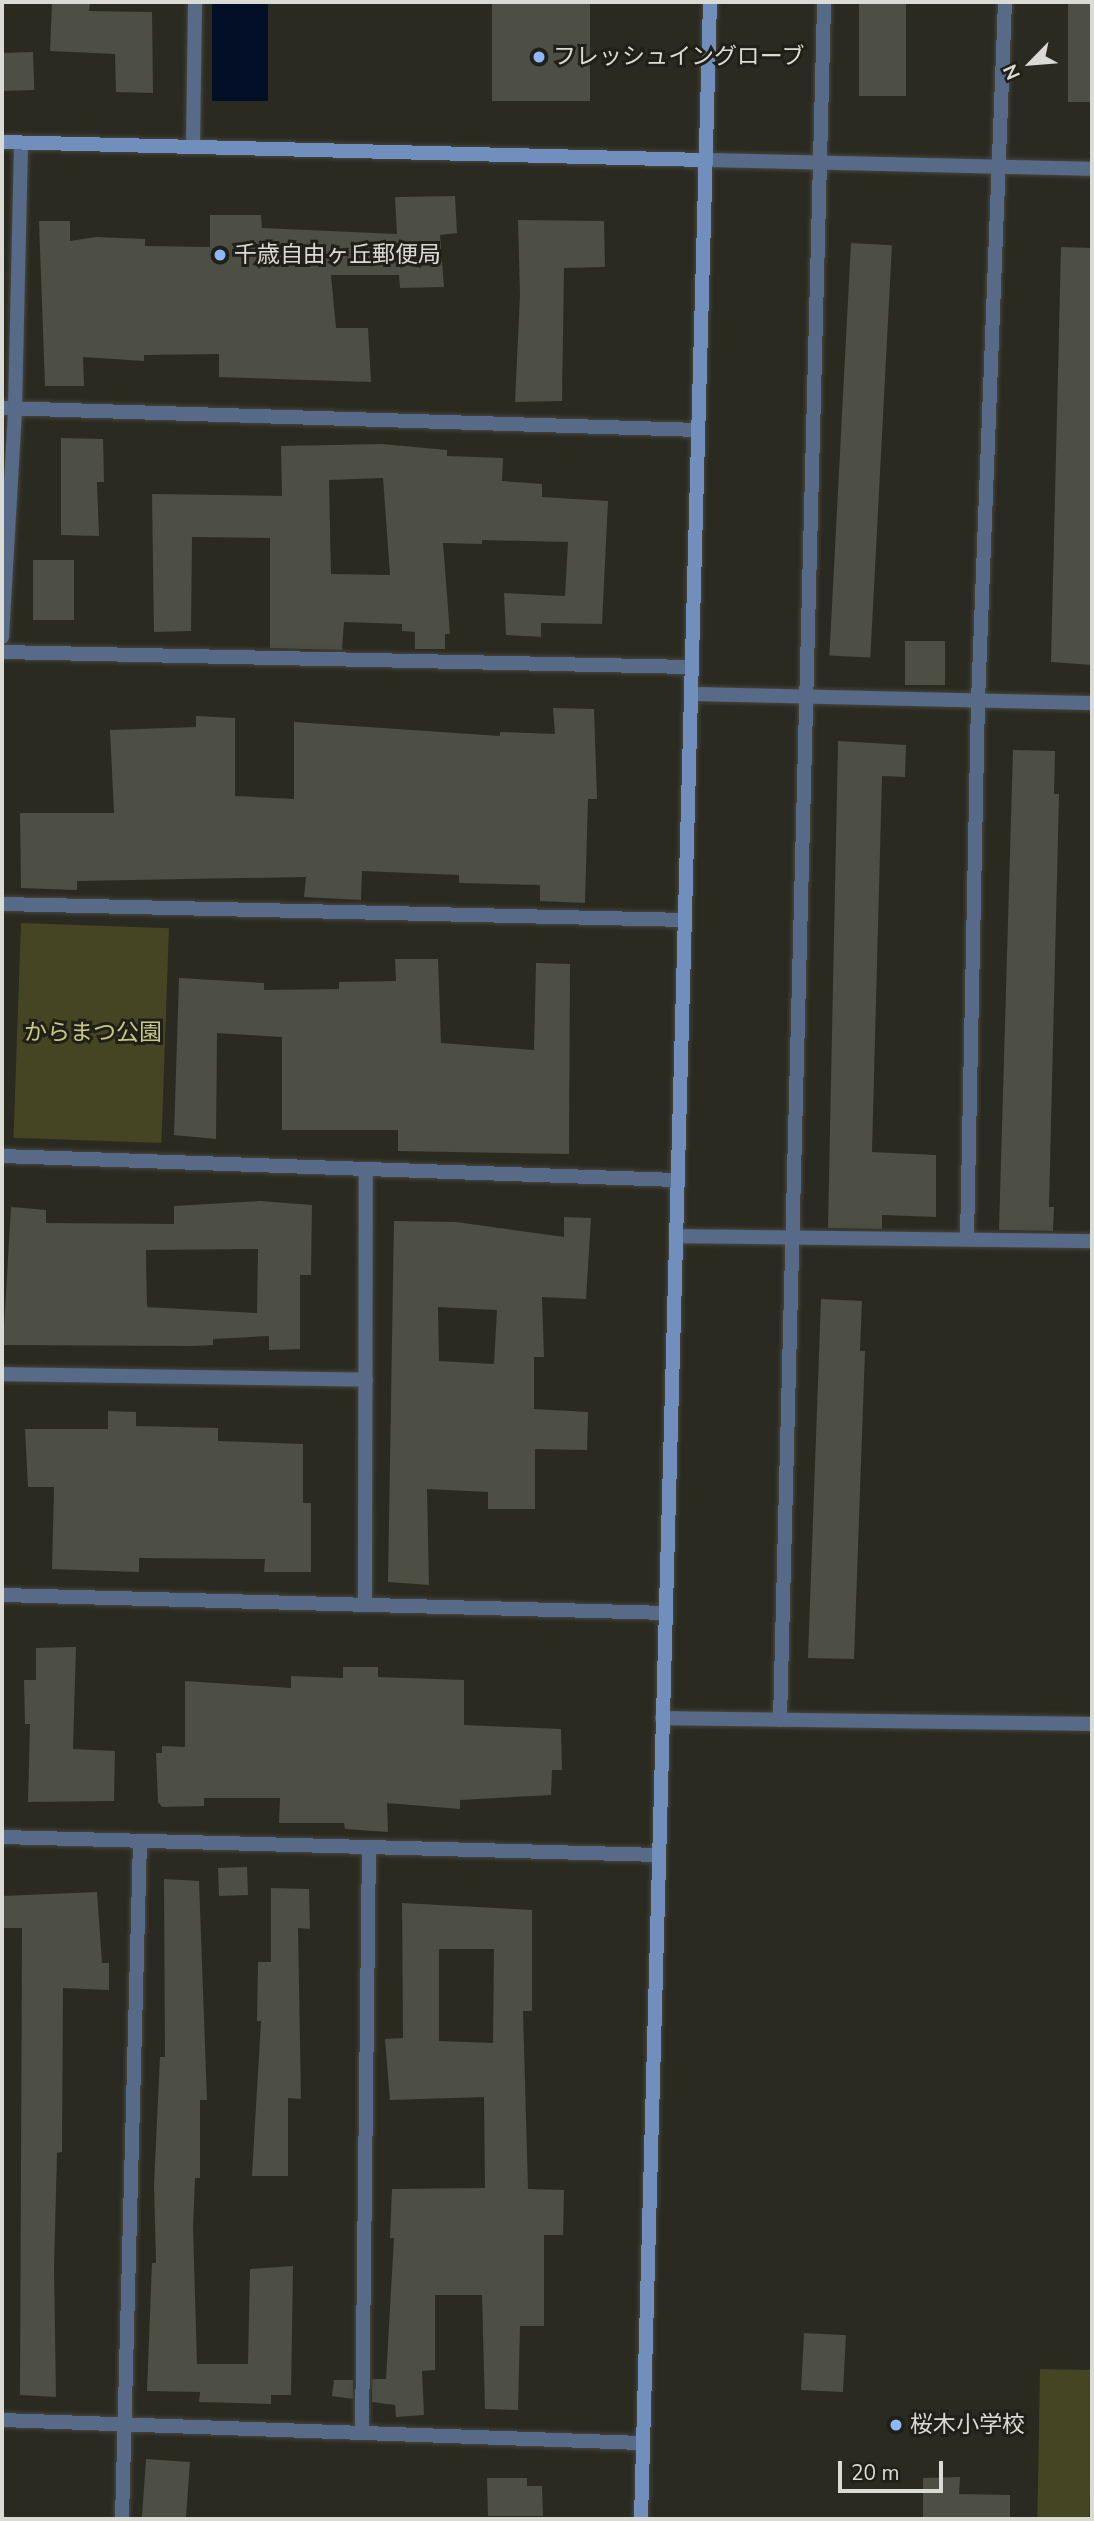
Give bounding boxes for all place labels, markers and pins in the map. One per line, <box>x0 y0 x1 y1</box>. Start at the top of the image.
place label: フレッシュイングローブ <box>553 43 806 71</box>
marker: フレッシュイングローブ <box>531 49 547 65</box>
place label: 千歳自由ヶ丘郵便局 <box>234 241 441 269</box>
marker: 千歳自由ヶ丘郵便局 <box>212 247 228 263</box>
place label: 桜木小学校 <box>910 2411 1025 2439</box>
marker: 桜木小学校 <box>888 2417 904 2433</box>

